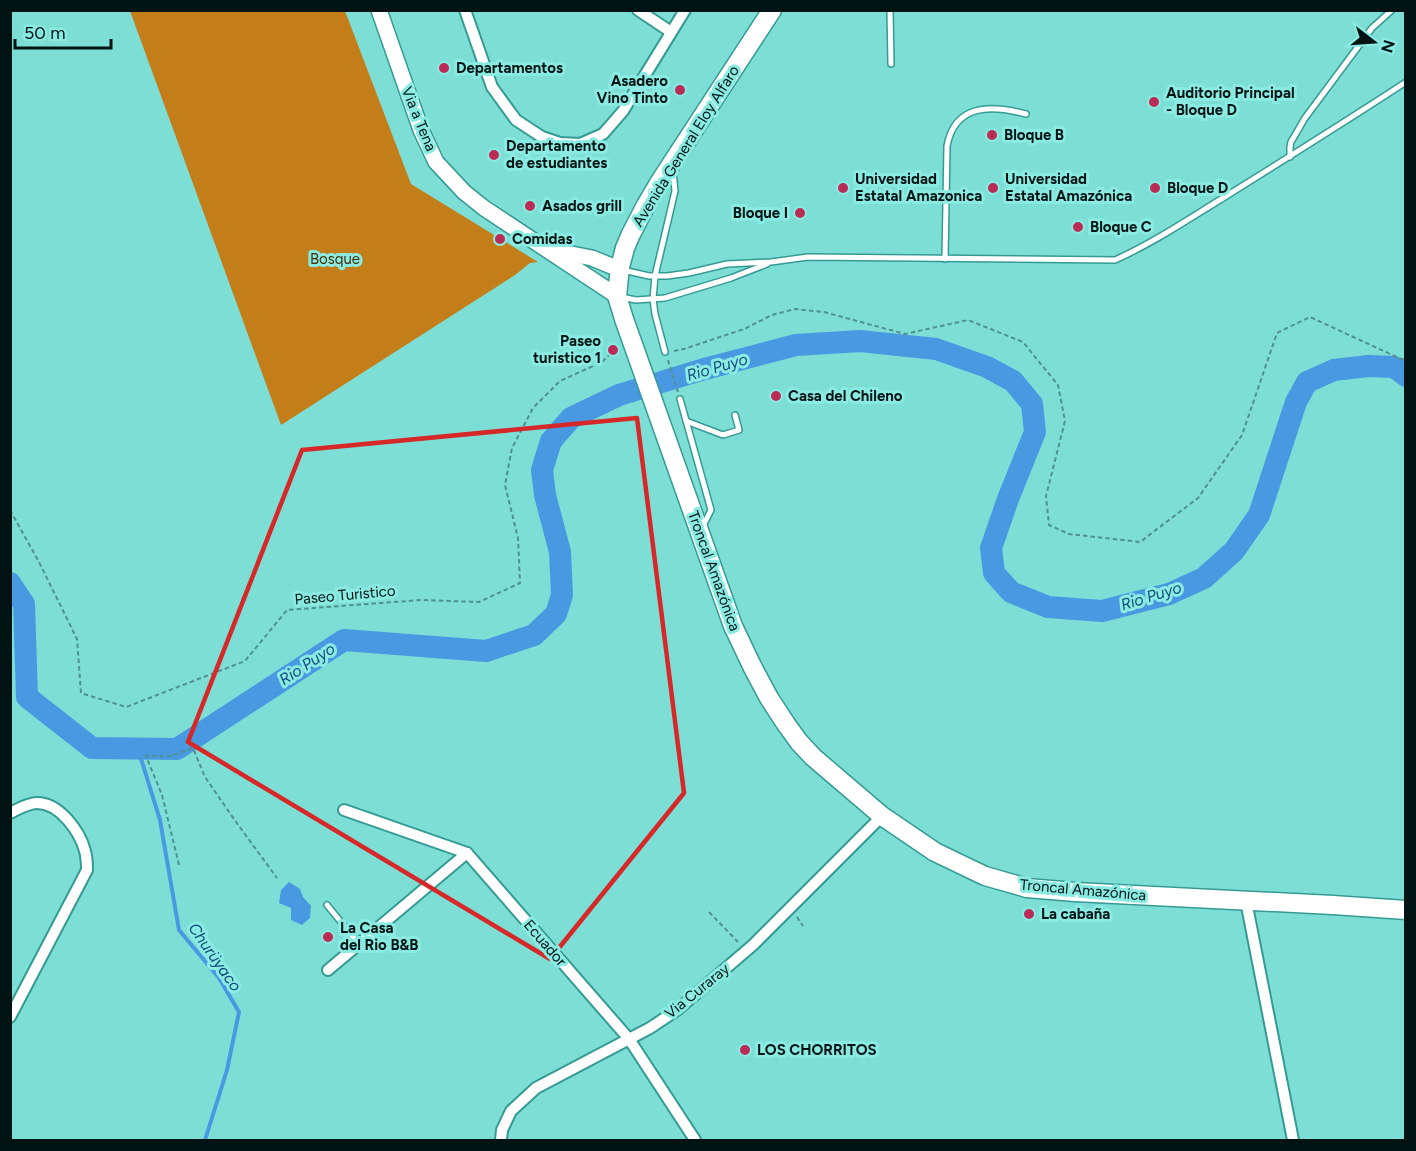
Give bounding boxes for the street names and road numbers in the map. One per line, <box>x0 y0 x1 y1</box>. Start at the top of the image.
street label: Avenida General Eloy Alfaro <box>629 62 743 230</box>
street label: Via a Tena <box>398 84 440 154</box>
street label: Troncal Amazónica <box>684 508 744 634</box>
street label: Paseo Turistico <box>294 582 396 608</box>
street label: Troncal Amazónica <box>1019 876 1147 904</box>
street label: Ecuador <box>520 916 570 970</box>
street label: Via Curaray <box>661 960 733 1022</box>

